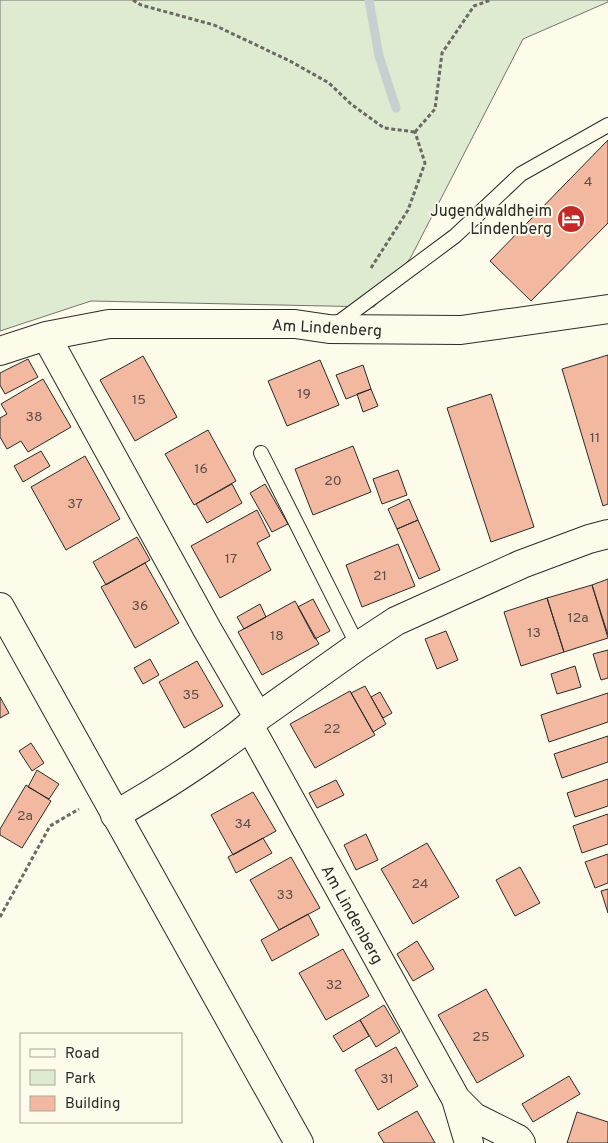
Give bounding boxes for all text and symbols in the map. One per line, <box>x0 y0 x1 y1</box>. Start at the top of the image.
house number: 4 <box>584 174 592 191</box>
place label: Jugendwaldheim Lindenberg <box>430 202 552 240</box>
hotel icon: Jugendwaldheim Lindenberg <box>556 204 586 234</box>
street label: Am Lindenberg <box>271 316 382 342</box>
house number: 19 <box>297 386 311 403</box>
house number: 15 <box>132 392 146 409</box>
house number: 38 <box>26 409 42 426</box>
house number: 11 <box>590 430 600 447</box>
house number: 16 <box>194 461 208 478</box>
house number: 20 <box>324 473 342 490</box>
house number: 37 <box>67 496 83 513</box>
house number: 17 <box>225 551 237 568</box>
house number: 21 <box>373 568 387 585</box>
house number: 36 <box>132 598 148 615</box>
house number: 12a <box>567 610 589 627</box>
house number: 13 <box>527 625 541 642</box>
house number: 18 <box>270 628 284 645</box>
house number: 35 <box>182 687 200 704</box>
house number: 22 <box>323 721 341 738</box>
house number: 2a <box>17 808 33 825</box>
house number: 34 <box>234 816 252 833</box>
street label: Am Lindenberg <box>316 862 387 968</box>
house number: 24 <box>411 876 429 893</box>
house number: 33 <box>277 887 293 904</box>
house number: 32 <box>326 977 342 994</box>
house number: 25 <box>472 1029 490 1046</box>
legend <box>20 1033 182 1123</box>
text: Road <box>65 1045 100 1064</box>
text: Park <box>65 1070 96 1089</box>
house number: 31 <box>380 1071 394 1088</box>
text: Building <box>65 1095 120 1114</box>

